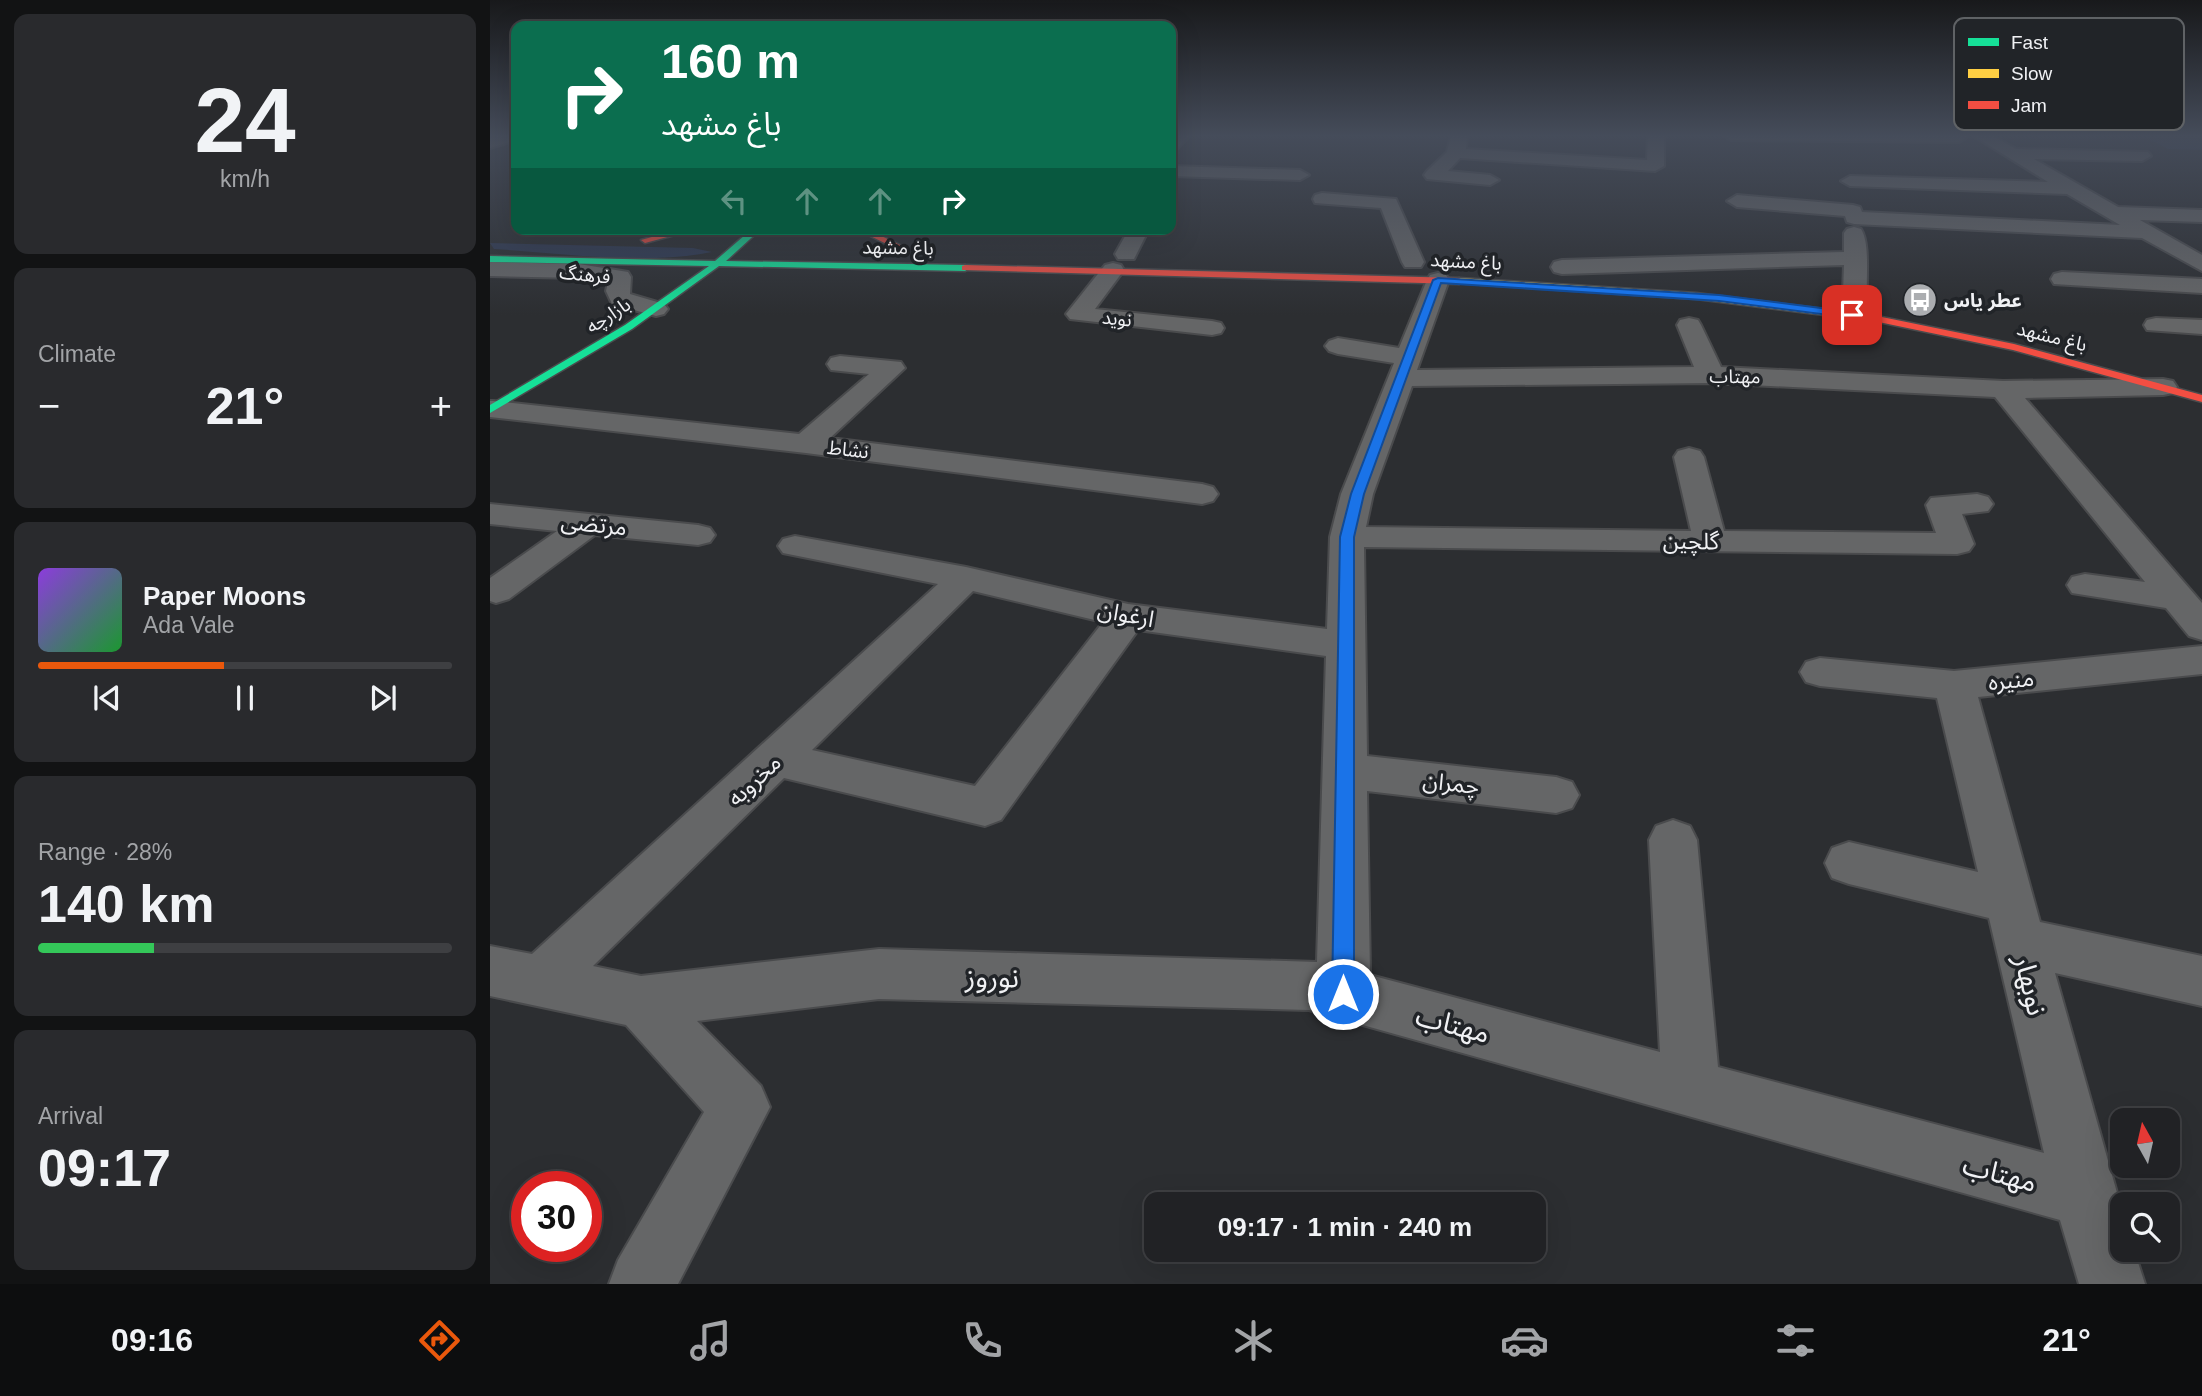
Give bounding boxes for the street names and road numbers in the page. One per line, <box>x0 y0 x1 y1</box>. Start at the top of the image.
street label: باغ مشهد <box>862 236 934 262</box>
street label: باغ مشهد <box>1430 249 1502 277</box>
street label: فرهنگ <box>558 261 612 289</box>
street label: بازارچه <box>582 293 635 339</box>
street label: نوید <box>1101 306 1133 331</box>
street label: باغ مشهد <box>2014 318 2089 358</box>
street label: مهتاب <box>1709 366 1761 388</box>
street label: نشاط <box>826 437 870 462</box>
street label: مرتضی <box>560 508 628 541</box>
street label: گلچین <box>1663 528 1720 557</box>
street label: ارغوان <box>1095 596 1156 633</box>
street label: منیره <box>1987 665 2035 696</box>
street label: مخروبه <box>722 749 787 812</box>
street label: چمران <box>1421 767 1481 801</box>
street label: نوبهار <box>2007 951 2053 1019</box>
street label: نوروز <box>964 962 1019 994</box>
street label: مهتاب <box>1412 1000 1493 1049</box>
street label: مهتاب <box>1959 1149 2040 1198</box>

